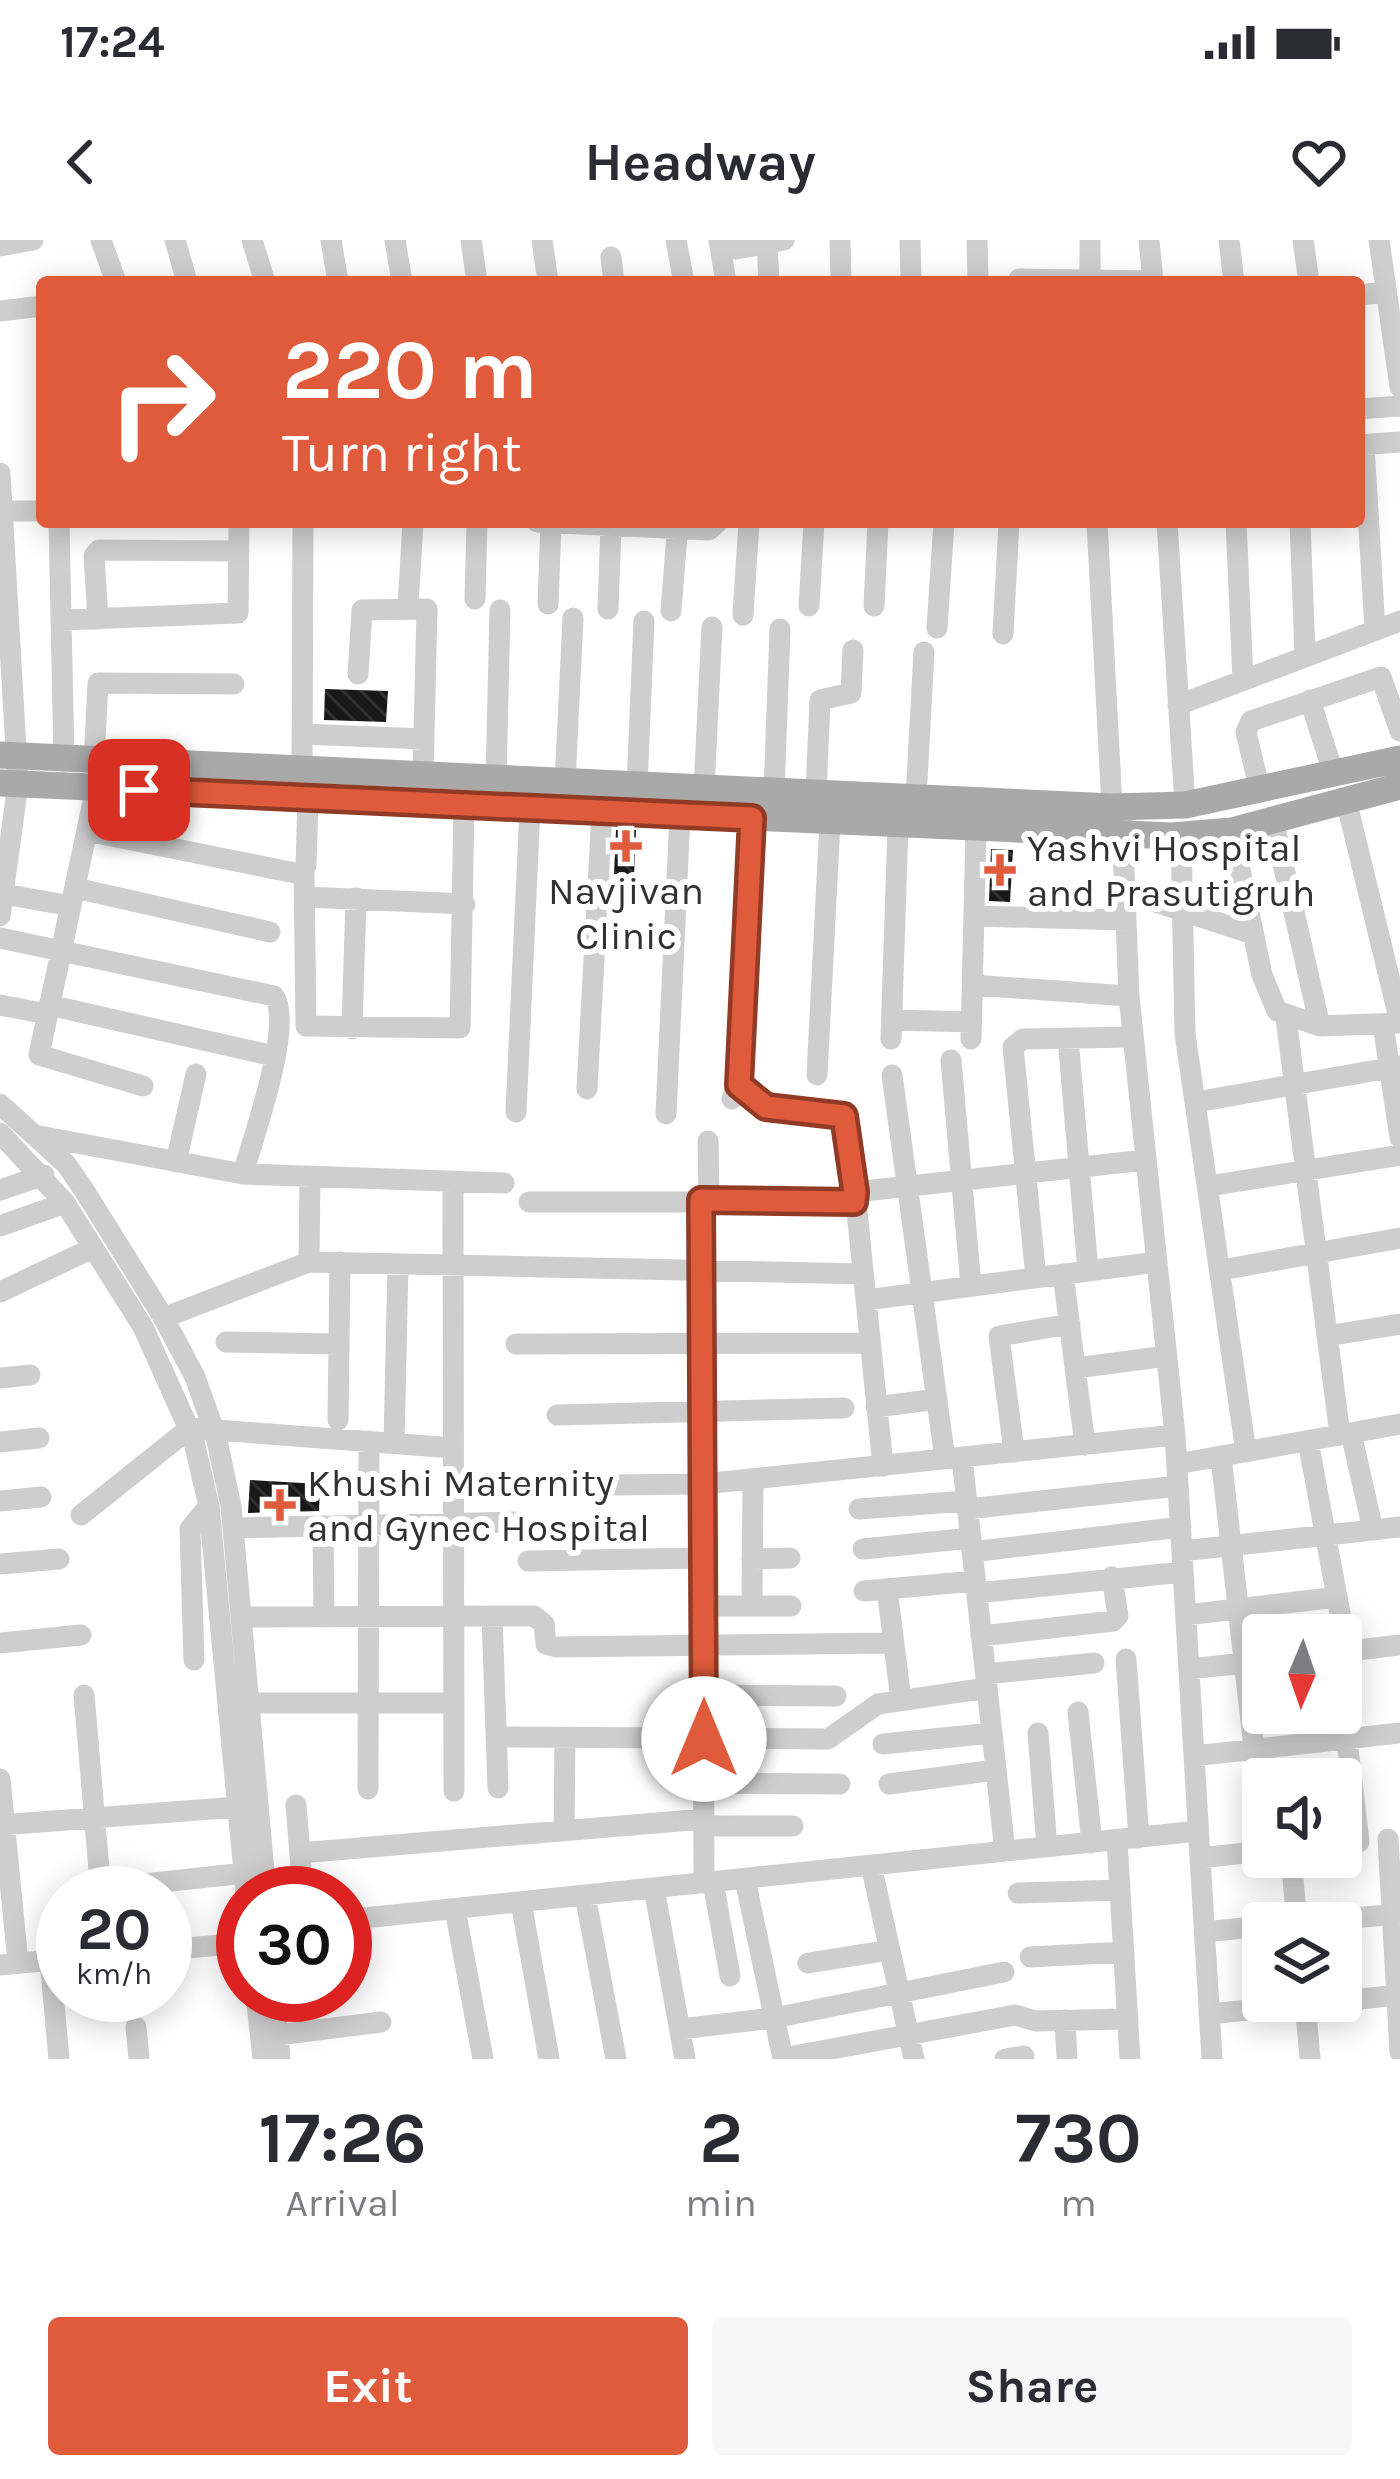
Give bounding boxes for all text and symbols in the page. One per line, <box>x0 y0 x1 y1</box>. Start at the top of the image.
text: 17:24 <box>60 16 165 68</box>
icon: back <box>48 129 114 195</box>
icon: heart <box>1286 129 1352 195</box>
text: Headway <box>584 130 816 194</box>
text: 220 m <box>282 321 538 419</box>
icon: right <box>84 324 240 480</box>
text: Turn right <box>282 421 522 485</box>
pin <box>88 739 190 841</box>
icon: arrive <box>106 757 172 823</box>
place label: Yashvi Hospital and Prasutigruh <box>1027 825 1315 916</box>
marker: Navjivan Clinic <box>610 830 642 862</box>
marker: Yashvi Hospital and Prasutigruh <box>984 854 1016 886</box>
place label: Navjivan Clinic <box>548 868 704 959</box>
place label: Khushi Maternity and Gynec Hospital <box>307 1460 650 1551</box>
marker: Khushi Maternity and Gynec Hospital <box>264 1489 296 1521</box>
north arrow <box>1242 1614 1362 1734</box>
map controls <box>1242 1614 1362 2022</box>
position arrow <box>641 1676 767 1802</box>
button: sound <box>1242 1758 1362 1878</box>
speed limit sign: 30 <box>216 1866 372 2022</box>
text: 20 <box>77 1894 151 1964</box>
button: layers <box>1242 1902 1362 2022</box>
text: km/h <box>76 1956 152 1992</box>
text: 17:26 <box>259 2096 427 2180</box>
text: 2 <box>699 2096 743 2180</box>
text: 730 <box>1015 2096 1141 2180</box>
text: Arrival <box>285 2180 400 2226</box>
text: min <box>685 2180 757 2226</box>
text: m <box>1060 2180 1097 2226</box>
button: Exit <box>48 2317 688 2455</box>
button: Share <box>712 2317 1352 2455</box>

